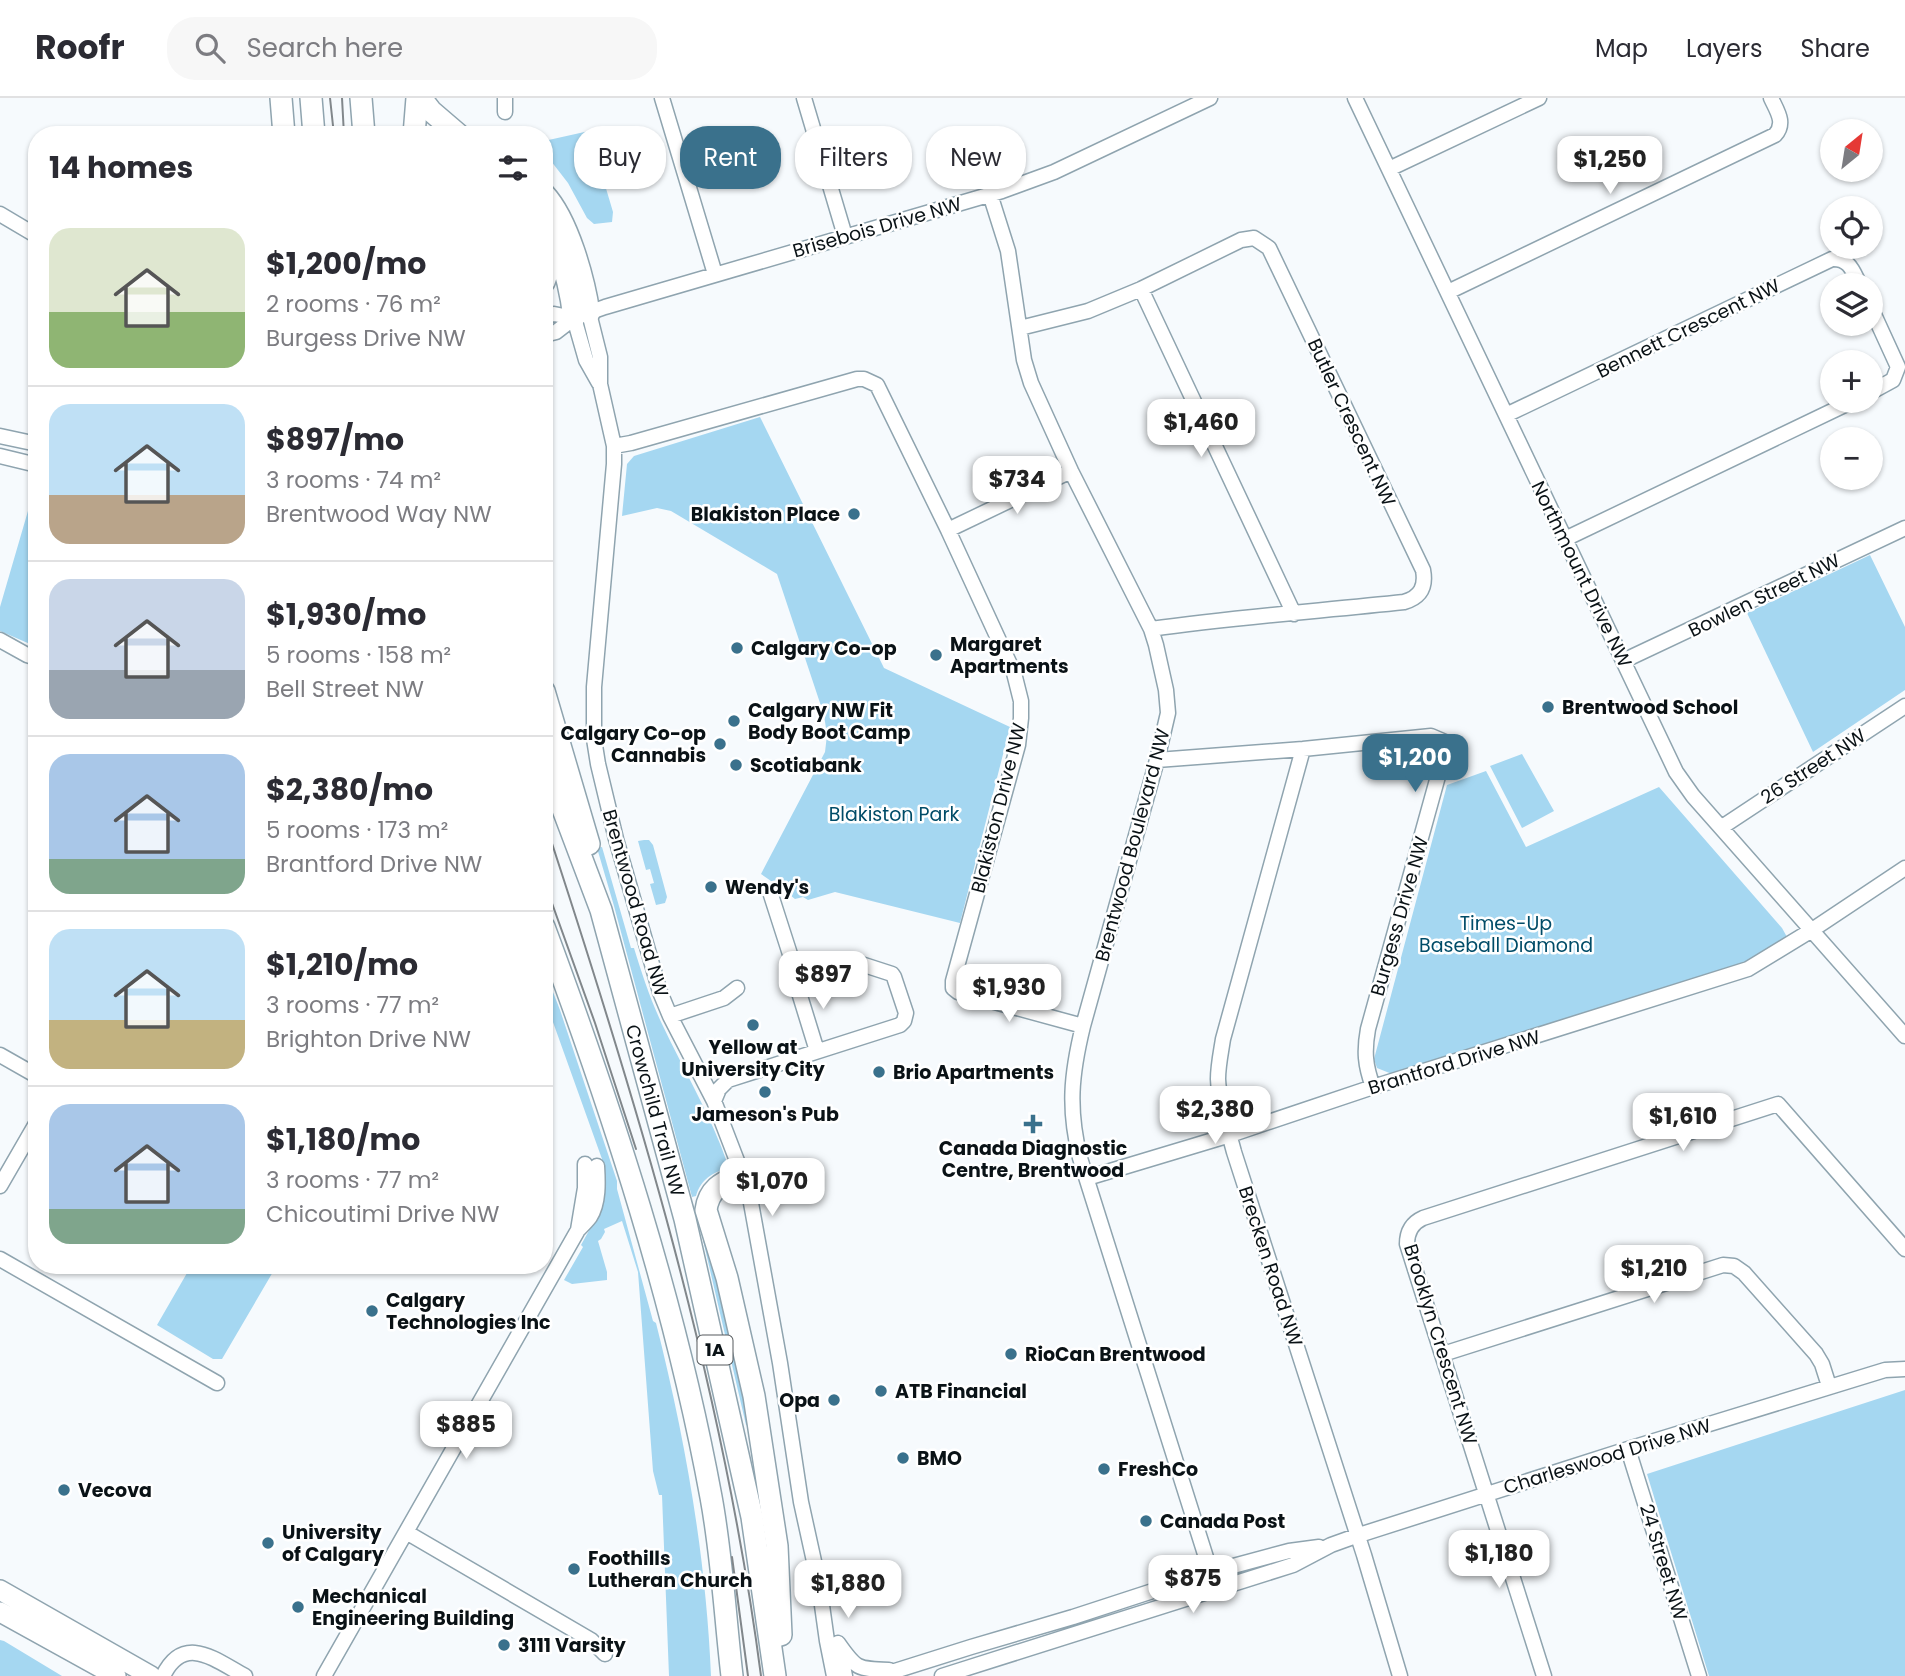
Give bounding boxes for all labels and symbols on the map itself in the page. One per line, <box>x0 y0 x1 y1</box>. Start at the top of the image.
north arrow <box>1820 119 1883 182</box>
pin: $1,250 <box>1553 136 1667 196</box>
street label: Brisebois Drive NW <box>790 190 965 264</box>
street label: Bennett Crescent NW <box>1592 272 1785 385</box>
street label: Butler Crescent NW <box>1301 334 1402 511</box>
pin: $1,460 <box>1144 400 1258 459</box>
pin: $734 <box>976 456 1058 516</box>
street label: Northmount Drive NW <box>1525 476 1639 672</box>
place label: Blakiston Place <box>691 501 840 528</box>
marker: Blakiston Place <box>846 506 862 522</box>
street label: Bowlen Street NW <box>1684 547 1845 644</box>
place label: Margaret Apartments <box>950 631 1069 680</box>
place label: Calgary Co-op <box>751 635 897 662</box>
marker: Calgary Co-op <box>729 640 745 656</box>
marker: Margaret Apartments <box>928 647 944 663</box>
place label: Brentwood School <box>1562 694 1738 721</box>
place label: Calgary NW Fit Body Boot Camp <box>748 697 911 746</box>
marker: Brentwood School <box>1540 699 1556 715</box>
marker: Calgary NW Fit Body Boot Camp <box>726 713 742 729</box>
place label: Calgary Co-op Cannabis <box>560 720 706 769</box>
street label: Blakiston Drive NW <box>964 720 1033 896</box>
street label: 26 Street NW <box>1755 722 1872 811</box>
street label: Brentwood Boulevard NW <box>1088 725 1177 965</box>
pin: $1,200 <box>1358 734 1472 794</box>
marker: Calgary Co-op Cannabis <box>712 736 728 752</box>
place label: Scotiabank <box>750 752 862 779</box>
marker: Scotiabank <box>728 757 744 773</box>
park label: Blakiston Park <box>829 801 959 828</box>
street label: Brentwood Road NW <box>596 806 675 1000</box>
street label: Burgess Drive NW <box>1364 833 1435 999</box>
place label: Wendy's <box>725 874 809 901</box>
marker: Wendy's <box>703 879 719 895</box>
park label: Times-Up Baseball Diamond <box>1419 910 1593 959</box>
pin: $897 <box>782 951 864 1011</box>
pin: $1,930 <box>952 964 1066 1024</box>
marker: Yellow at University City <box>745 1017 761 1033</box>
street label: Crowchild Trail NW <box>619 1021 691 1200</box>
street label: Brantford Drive NW <box>1365 1023 1544 1102</box>
place label: Yellow at University City <box>681 1034 826 1083</box>
place label: Brio Apartments <box>893 1059 1054 1086</box>
marker: Brio Apartments <box>871 1064 887 1080</box>
marker: Jameson's Pub <box>757 1084 773 1100</box>
pin: $2,380 <box>1158 1086 1272 1146</box>
pin: $1,610 <box>1626 1094 1740 1153</box>
place label: Jameson's Pub <box>691 1101 839 1128</box>
marker: Canada Diagnostic Centre, Brentwood <box>1023 1114 1043 1134</box>
place label: Canada Diagnostic Centre, Brentwood <box>939 1135 1127 1184</box>
pin: $1,070 <box>715 1158 829 1218</box>
street label: Brecken Road NW <box>1232 1182 1309 1350</box>
street label: Brooklyn Crescent NW <box>1397 1241 1484 1448</box>
pin: $1,210 <box>1597 1246 1711 1305</box>
place label: Calgary Technologies Inc <box>386 1287 551 1336</box>
marker: Calgary Technologies Inc <box>364 1303 380 1319</box>
road number: 1A <box>698 1336 732 1364</box>
place label: RioCan Brentwood <box>1025 1341 1206 1368</box>
marker: RioCan Brentwood <box>1003 1346 1019 1362</box>
place label: ATB Financial <box>895 1378 1027 1405</box>
marker: ATB Financial <box>873 1383 889 1399</box>
place label: Opa <box>779 1387 820 1414</box>
marker: Opa <box>826 1392 842 1408</box>
pin: $885 <box>425 1402 507 1461</box>
street label: Charleswood Drive NW <box>1500 1412 1715 1501</box>
place label: BMO <box>917 1445 962 1472</box>
marker: BMO <box>895 1450 911 1466</box>
place label: FreshCo <box>1118 1456 1198 1483</box>
marker: FreshCo <box>1096 1461 1112 1477</box>
place label: Vecova <box>78 1477 152 1504</box>
marker: Vecova <box>56 1482 72 1498</box>
street label: 24 Street NW <box>1633 1501 1694 1624</box>
place label: Canada Post <box>1160 1508 1285 1535</box>
marker: Canada Post <box>1138 1513 1154 1529</box>
place label: University of Calgary <box>282 1519 385 1568</box>
pin: $1,180 <box>1442 1530 1556 1590</box>
marker: University of Calgary <box>260 1535 276 1551</box>
place label: Foothills Lutheran Church <box>588 1545 752 1594</box>
pin: $875 <box>1152 1556 1234 1615</box>
pin: $1,880 <box>791 1560 905 1620</box>
marker: Foothills Lutheran Church <box>566 1561 582 1577</box>
place label: Mechanical Engineering Building <box>312 1583 514 1632</box>
marker: Mechanical Engineering Building <box>290 1599 306 1615</box>
place label: 3111 Varsity <box>518 1632 627 1659</box>
marker: 3111 Varsity <box>496 1637 512 1653</box>

